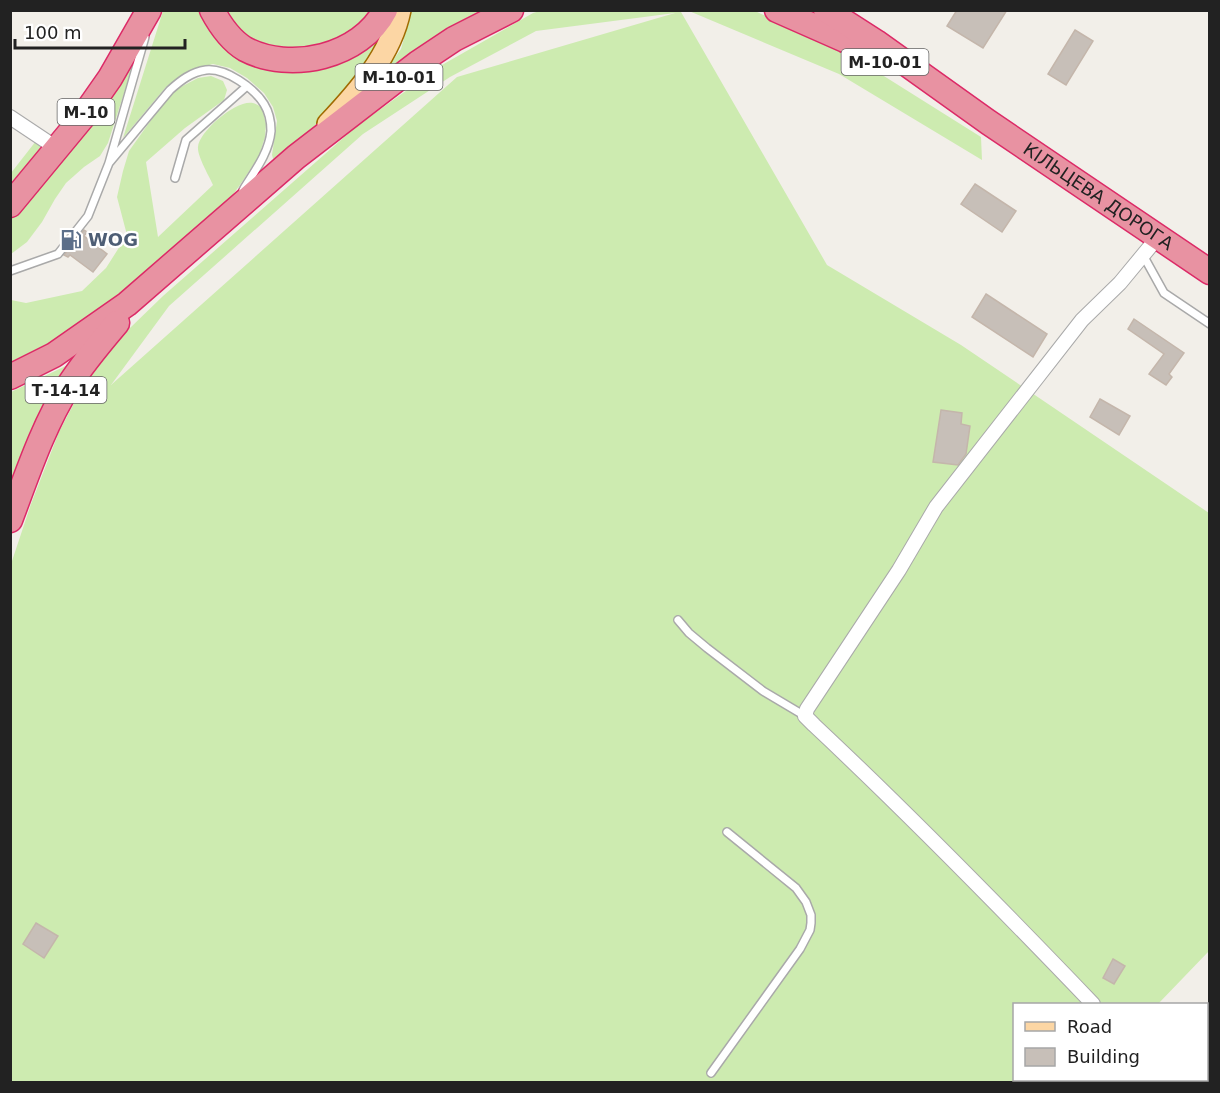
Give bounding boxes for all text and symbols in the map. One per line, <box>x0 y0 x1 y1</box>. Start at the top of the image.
scale bar <box>15 12 184 50</box>
text: 100 m <box>24 22 82 43</box>
road number: М-10-01 <box>842 49 928 75</box>
road number: М-10-01 <box>356 64 442 90</box>
road number: М-10 <box>58 99 115 125</box>
street label: КІЛЬЦЕВА ДОРОГА <box>1020 138 1178 254</box>
fuel station icon: WOG <box>59 228 83 252</box>
place label: WOG <box>88 229 138 250</box>
road number: Т-14-14 <box>26 377 106 403</box>
legend <box>1013 1003 1208 1081</box>
text: Road <box>1067 1016 1112 1037</box>
text: Building <box>1067 1046 1140 1067</box>

